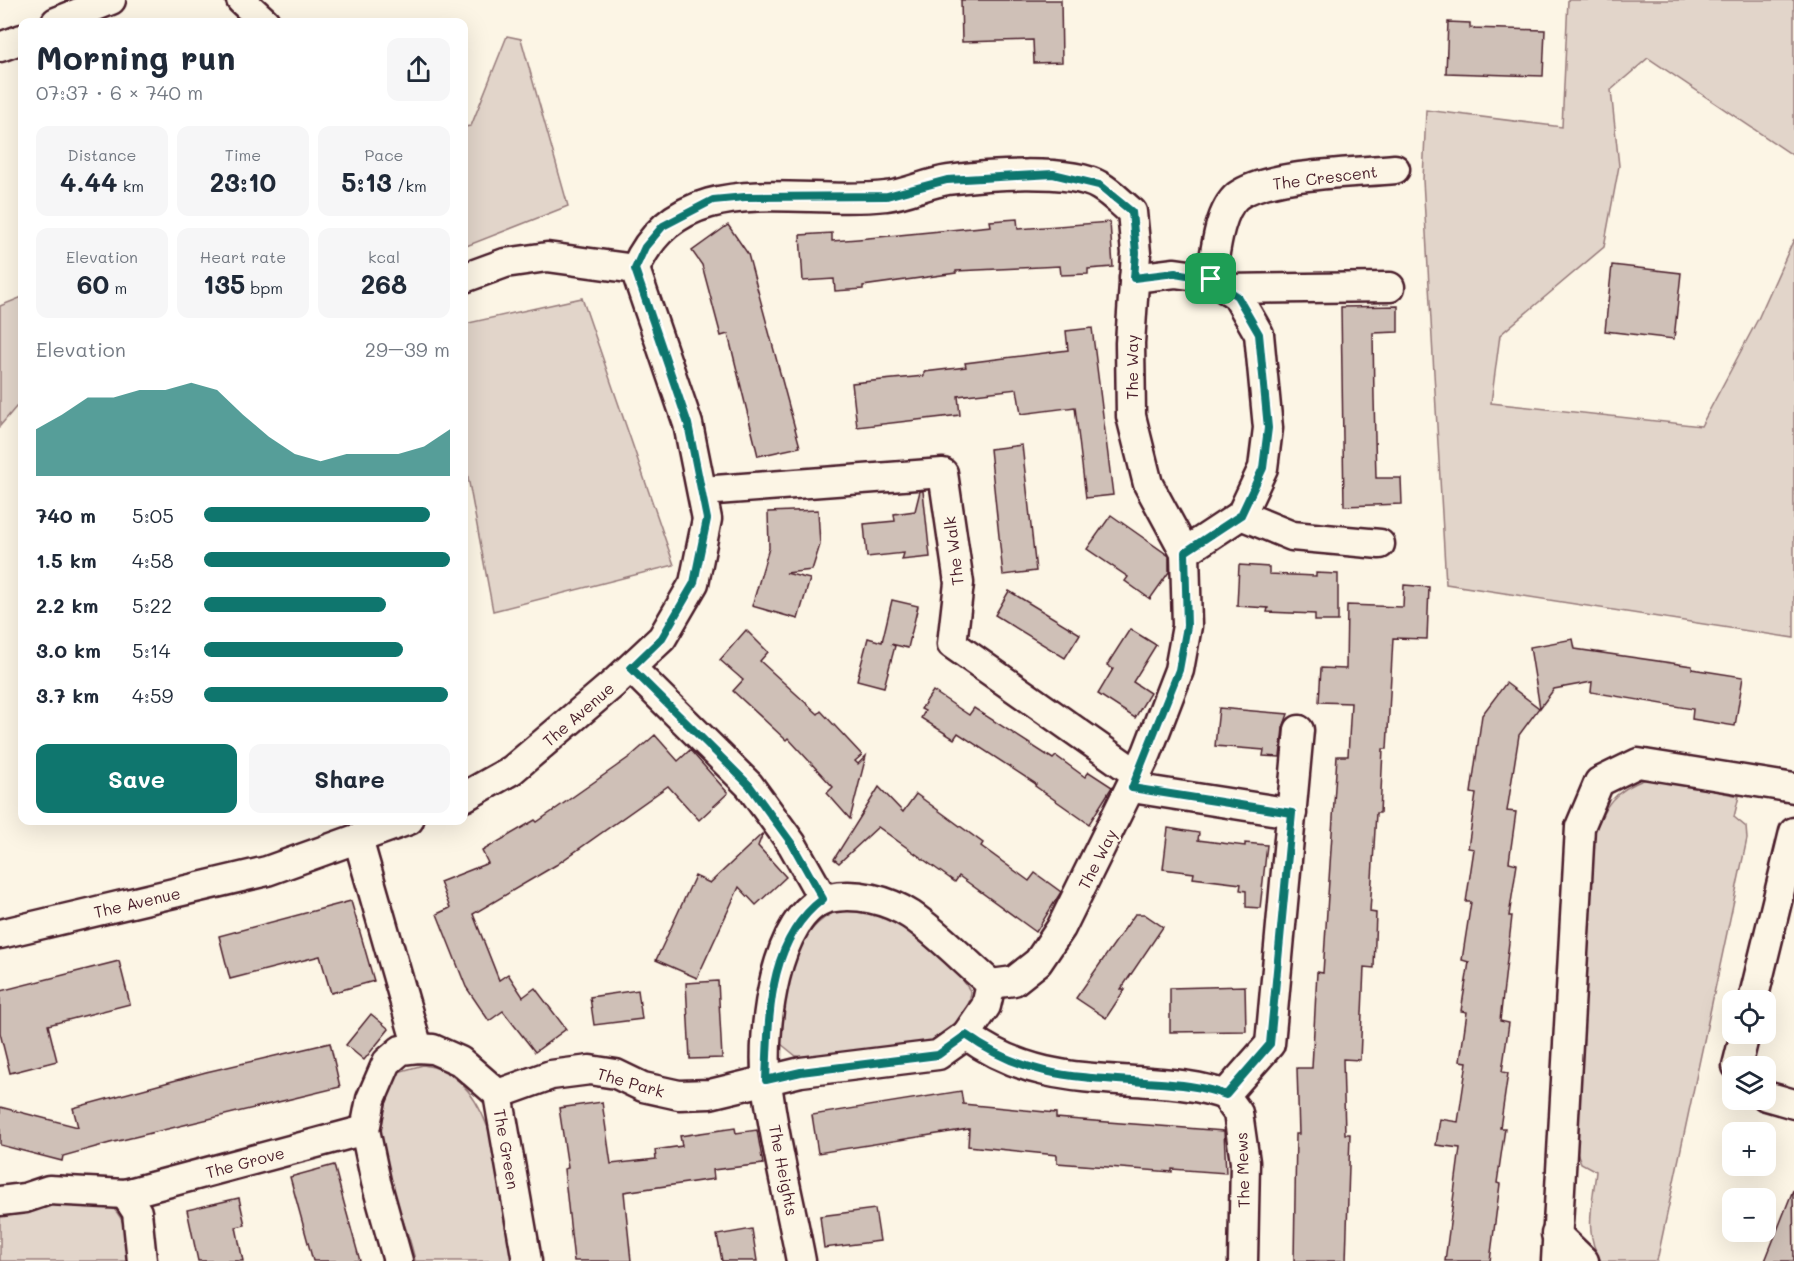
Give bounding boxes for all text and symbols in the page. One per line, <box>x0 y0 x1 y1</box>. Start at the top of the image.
text: Morning run <box>36 35 236 78</box>
button: share <box>387 38 450 101</box>
text: 07:37 · 6 × 740 m <box>36 79 203 105</box>
text: Distance <box>68 144 136 165</box>
text: Time <box>225 144 261 165</box>
text: Pace <box>364 144 404 165</box>
street label: The Crescent <box>1271 160 1379 194</box>
text: 4.44 <box>60 165 118 199</box>
text: 23:10 <box>210 165 276 199</box>
text: 5:13 <box>341 165 392 199</box>
text: km <box>118 175 144 196</box>
text: /km <box>392 175 427 196</box>
text: Elevation <box>66 246 138 267</box>
text: Heart rate <box>200 246 286 267</box>
text: kcal <box>368 246 400 267</box>
pin <box>1185 253 1236 304</box>
icon: arrive <box>1194 262 1227 295</box>
text: 60 <box>77 267 109 301</box>
text: 135 <box>203 267 245 301</box>
text: 268 <box>361 267 407 301</box>
text: m <box>109 277 127 298</box>
text: bpm <box>245 277 283 298</box>
street label: The Way <box>1121 334 1142 400</box>
text: Elevation <box>36 336 126 362</box>
text: 29–39 m <box>365 336 450 362</box>
text: 740 m <box>36 502 96 528</box>
text: 5:05 <box>132 502 174 528</box>
street label: The Walk <box>938 515 968 587</box>
text: 1.5 km <box>36 547 97 573</box>
text: 4:58 <box>132 547 174 573</box>
text: 2.2 km <box>36 592 98 618</box>
text: 5:22 <box>132 592 172 618</box>
text: 3.0 km <box>36 637 101 663</box>
text: 5:14 <box>132 637 171 663</box>
street label: The Avenue <box>538 677 618 751</box>
text: 3.7 km <box>36 682 99 708</box>
text: 4:59 <box>132 682 173 708</box>
button: Save <box>36 744 237 813</box>
button: Share <box>249 744 450 813</box>
street label: The Way <box>1073 825 1121 893</box>
street label: The Avenue <box>92 882 182 922</box>
map controls <box>1722 990 1776 1242</box>
button: locate <box>1722 990 1776 1044</box>
button: layers <box>1722 1056 1776 1110</box>
street label: The Park <box>595 1062 667 1102</box>
street label: The Green <box>490 1107 524 1191</box>
button: + <box>1722 1122 1776 1176</box>
street label: The Heights <box>765 1123 803 1217</box>
street label: The Mews <box>1230 1132 1254 1208</box>
street label: The Grove <box>203 1141 287 1183</box>
button: − <box>1722 1188 1776 1242</box>

